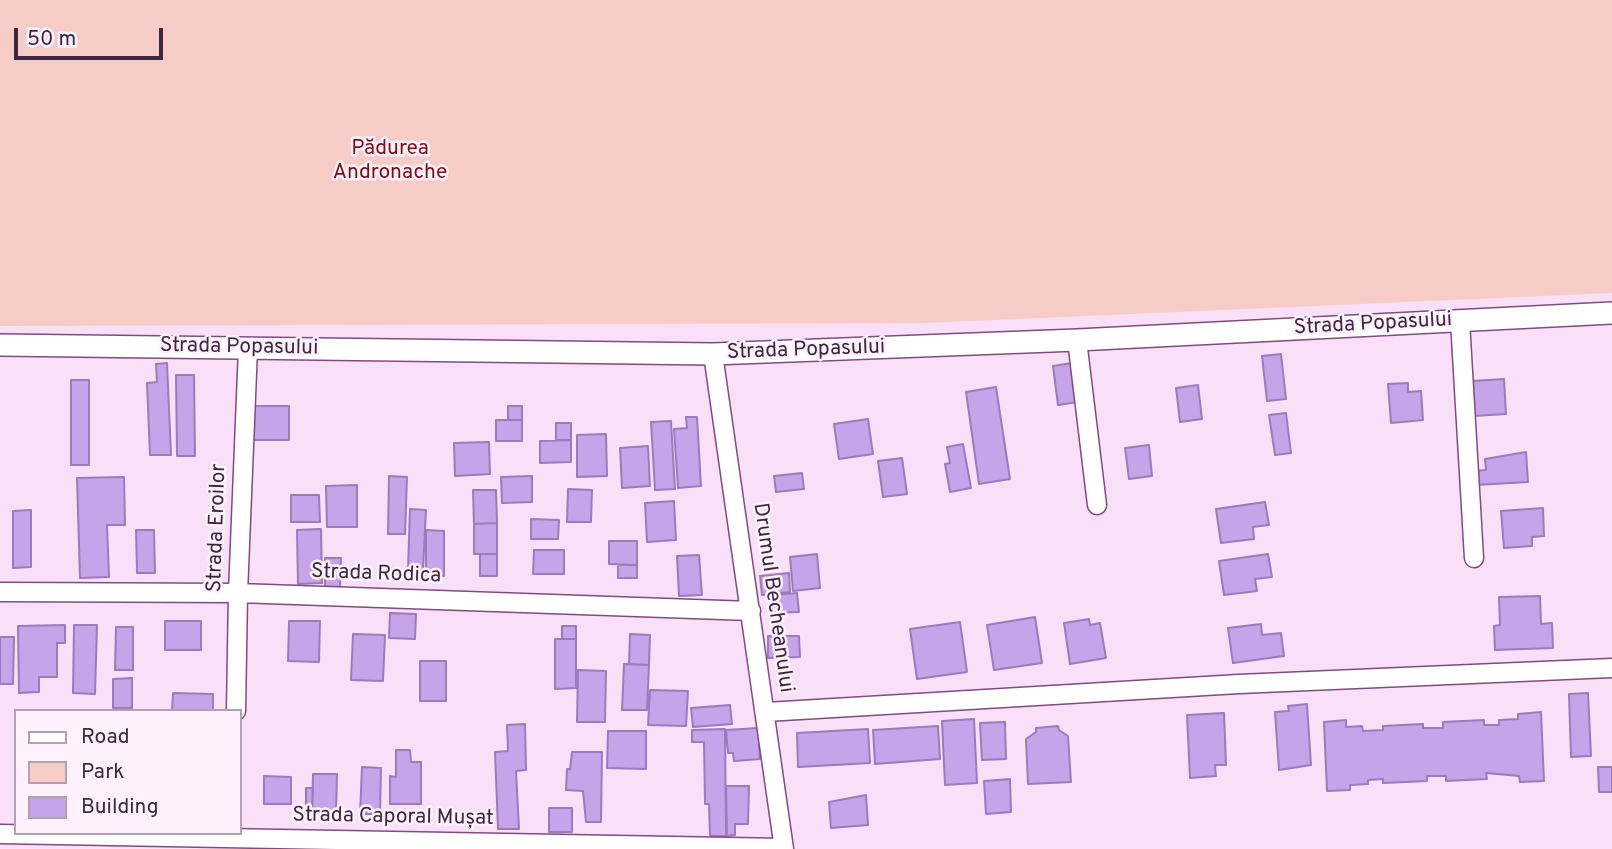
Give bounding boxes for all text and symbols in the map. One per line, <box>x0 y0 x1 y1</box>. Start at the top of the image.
scale bar <box>18 14 166 58</box>
text: 50 m <box>27 26 76 53</box>
park label: Pădurea Andronache <box>333 137 447 187</box>
street label: Strada Popasului <box>1293 308 1453 342</box>
street label: Strada Popasului <box>159 334 319 362</box>
street label: Strada Popasului <box>726 336 886 366</box>
street label: Strada Eroilor <box>203 463 233 593</box>
street label: Drumul Becheanului <box>746 501 798 695</box>
street label: Strada Rodica <box>310 560 442 590</box>
legend <box>14 709 242 835</box>
text: Road <box>81 724 130 751</box>
text: Park <box>81 759 124 786</box>
text: Building <box>81 794 159 821</box>
street label: Strada Caporal Mușat <box>292 804 494 832</box>

